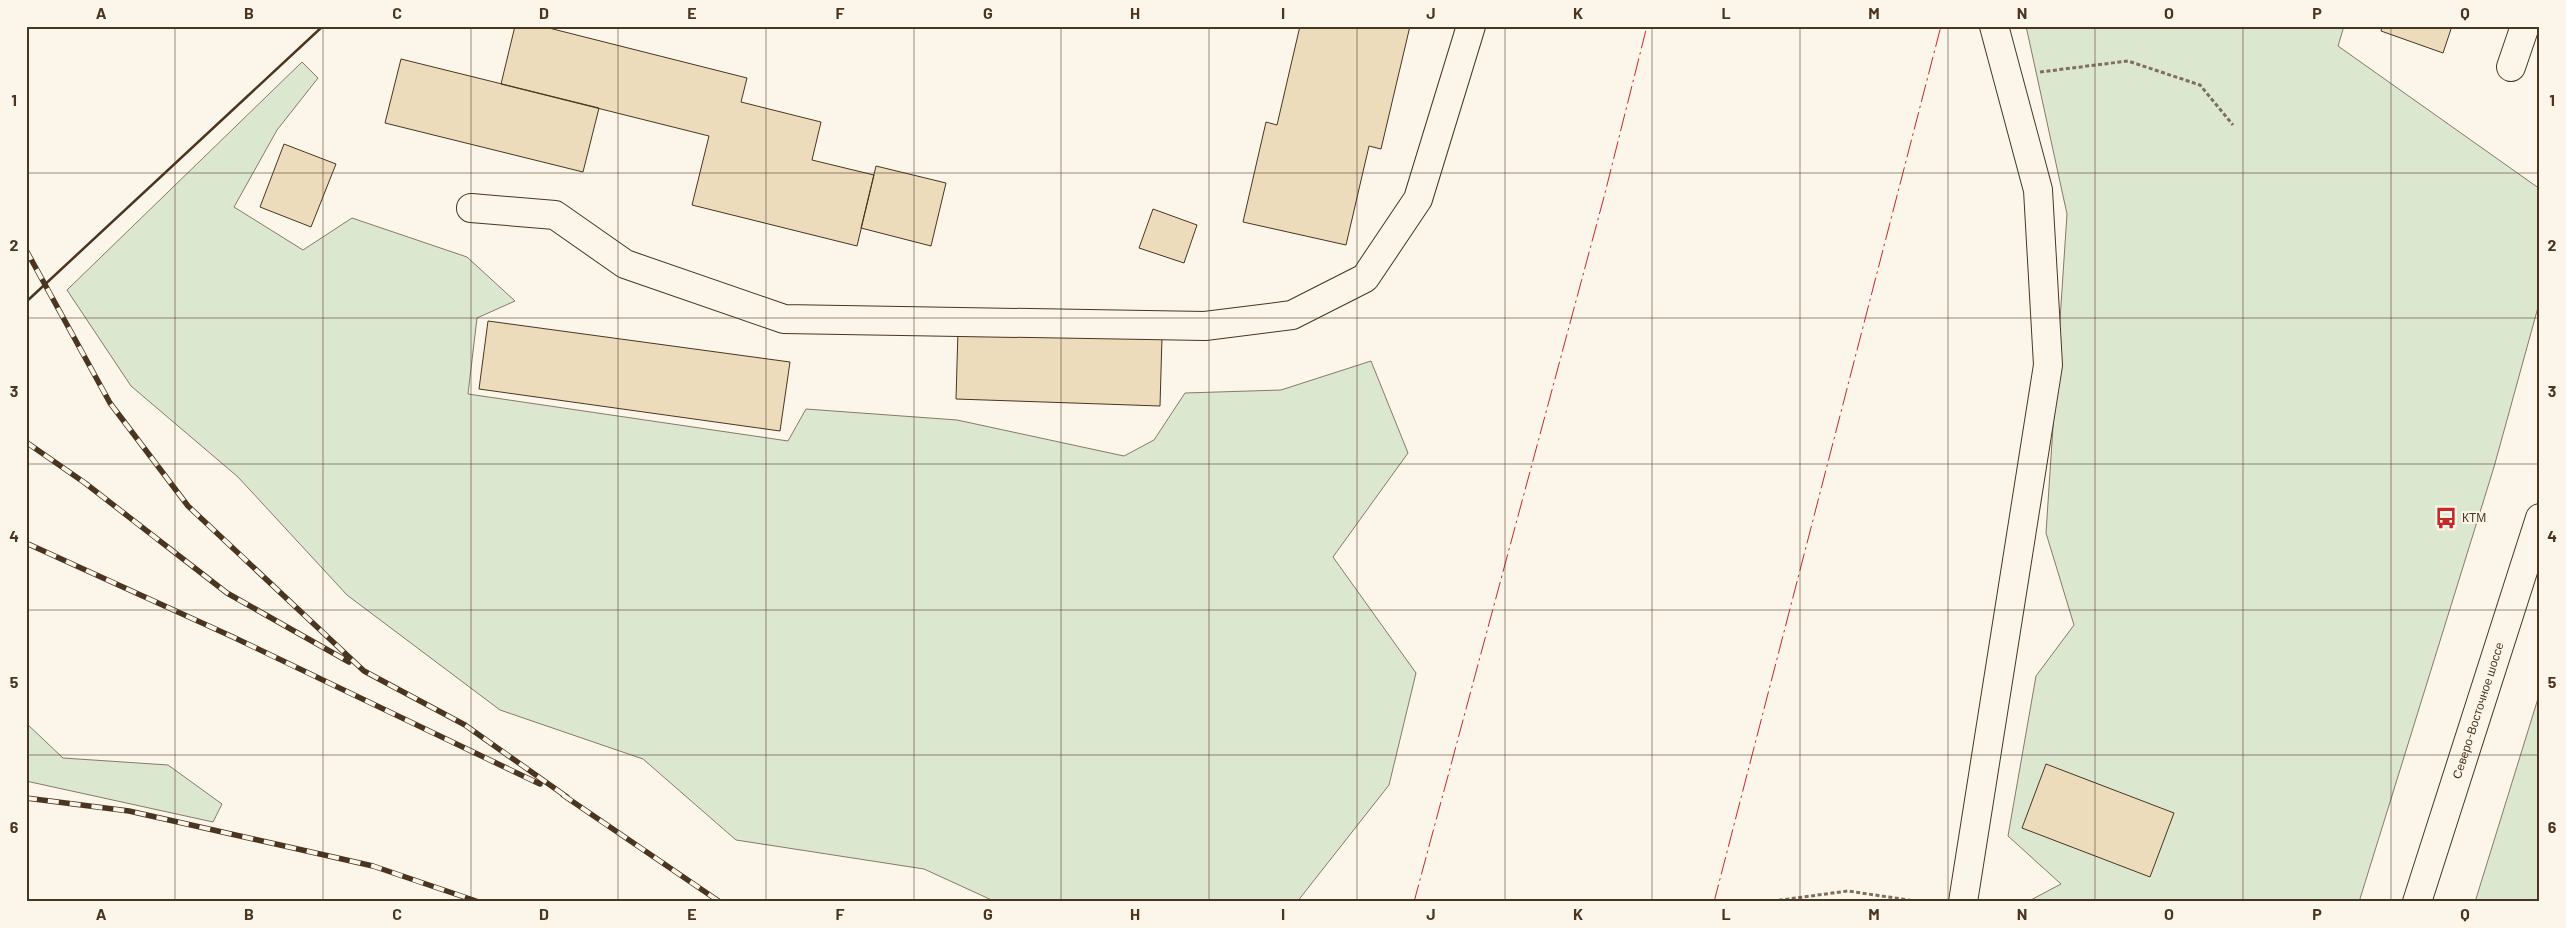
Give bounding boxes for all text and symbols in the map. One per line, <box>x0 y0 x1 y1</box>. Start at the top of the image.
text: A <box>96 3 107 22</box>
text: B <box>244 3 254 22</box>
text: C <box>392 3 402 22</box>
text: D <box>539 3 549 22</box>
text: E <box>687 3 697 22</box>
text: F <box>836 3 845 22</box>
text: G <box>983 3 993 22</box>
text: H <box>1130 3 1140 22</box>
text: I <box>1281 3 1285 22</box>
text: J <box>1426 3 1436 22</box>
text: K <box>1573 3 1583 22</box>
text: L <box>1721 3 1731 22</box>
text: M <box>1868 3 1880 22</box>
text: N <box>2017 3 2027 22</box>
text: O <box>2164 3 2174 22</box>
text: P <box>2312 3 2322 22</box>
text: Q <box>2460 3 2470 22</box>
text: 1 <box>11 90 17 109</box>
text: 1 <box>2549 90 2555 109</box>
text: 2 <box>10 235 19 254</box>
text: 2 <box>2548 235 2557 254</box>
text: 3 <box>10 381 18 400</box>
text: 3 <box>2548 381 2556 400</box>
bus stop icon: КТМ <box>2433 505 2459 531</box>
place label: КТМ <box>2462 510 2486 524</box>
text: 4 <box>9 526 19 545</box>
text: 4 <box>2547 526 2557 545</box>
street label: Северо-Восточное шоссе <box>2449 640 2506 780</box>
text: 5 <box>10 672 19 691</box>
text: 5 <box>2548 672 2557 691</box>
text: 6 <box>10 817 19 836</box>
text: 6 <box>2548 817 2557 836</box>
text: A <box>96 904 107 923</box>
text: B <box>244 904 254 923</box>
text: C <box>392 904 402 923</box>
text: D <box>539 904 549 923</box>
text: E <box>687 904 697 923</box>
text: F <box>836 904 845 923</box>
text: G <box>983 904 993 923</box>
text: H <box>1130 904 1140 923</box>
text: I <box>1281 904 1285 923</box>
text: J <box>1426 904 1436 923</box>
text: K <box>1573 904 1583 923</box>
text: L <box>1721 904 1731 923</box>
text: M <box>1868 904 1880 923</box>
text: N <box>2017 904 2027 923</box>
text: O <box>2164 904 2174 923</box>
text: P <box>2312 904 2322 923</box>
text: Q <box>2460 904 2470 923</box>

